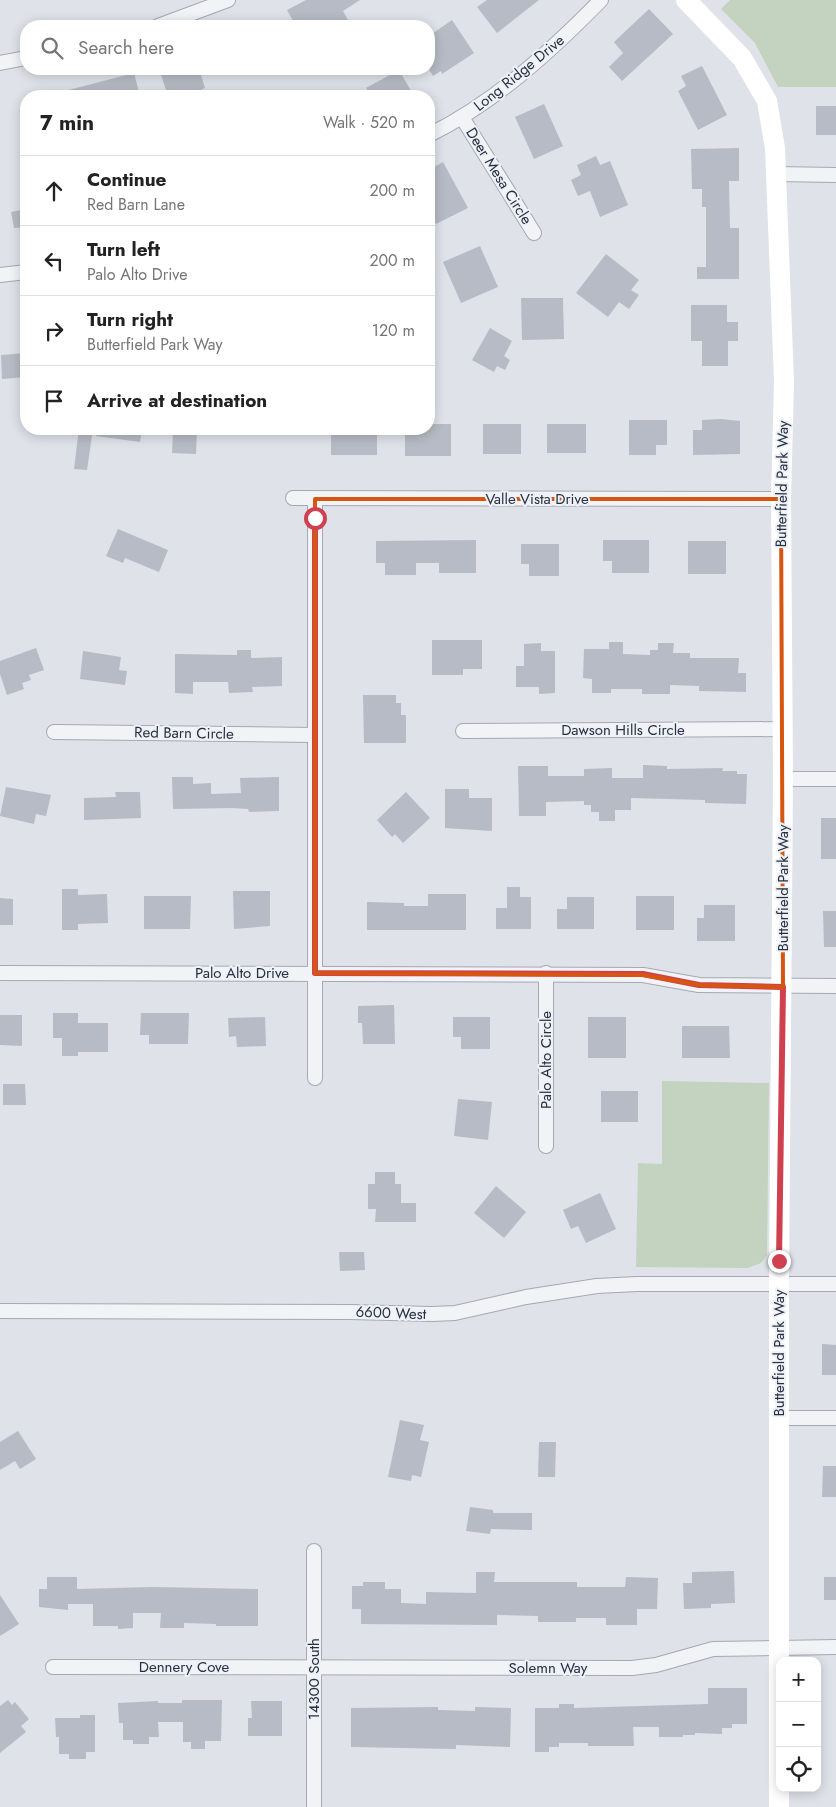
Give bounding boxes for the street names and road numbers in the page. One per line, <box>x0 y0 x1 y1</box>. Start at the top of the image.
street label: Long Ridge Drive <box>469 29 569 116</box>
street label: Deer Mesa Circle <box>460 123 538 229</box>
street label: Butterfield Park Way <box>770 420 794 548</box>
street label: Valle Vista Drive <box>485 488 589 510</box>
street label: Dawson Hills Circle <box>561 719 685 741</box>
street label: Red Barn Circle <box>134 721 234 745</box>
street label: Butterfield Park Way <box>772 824 794 952</box>
street label: Palo Alto Drive <box>195 962 289 984</box>
street label: Palo Alto Circle <box>535 1011 557 1109</box>
street label: Butterfield Park Way <box>768 1289 790 1417</box>
street label: 6600 West <box>355 1301 427 1325</box>
street label: 14300 South <box>303 1638 325 1720</box>
street label: Dennery Cove <box>139 1656 229 1678</box>
street label: Solemn Way <box>509 1657 588 1679</box>

